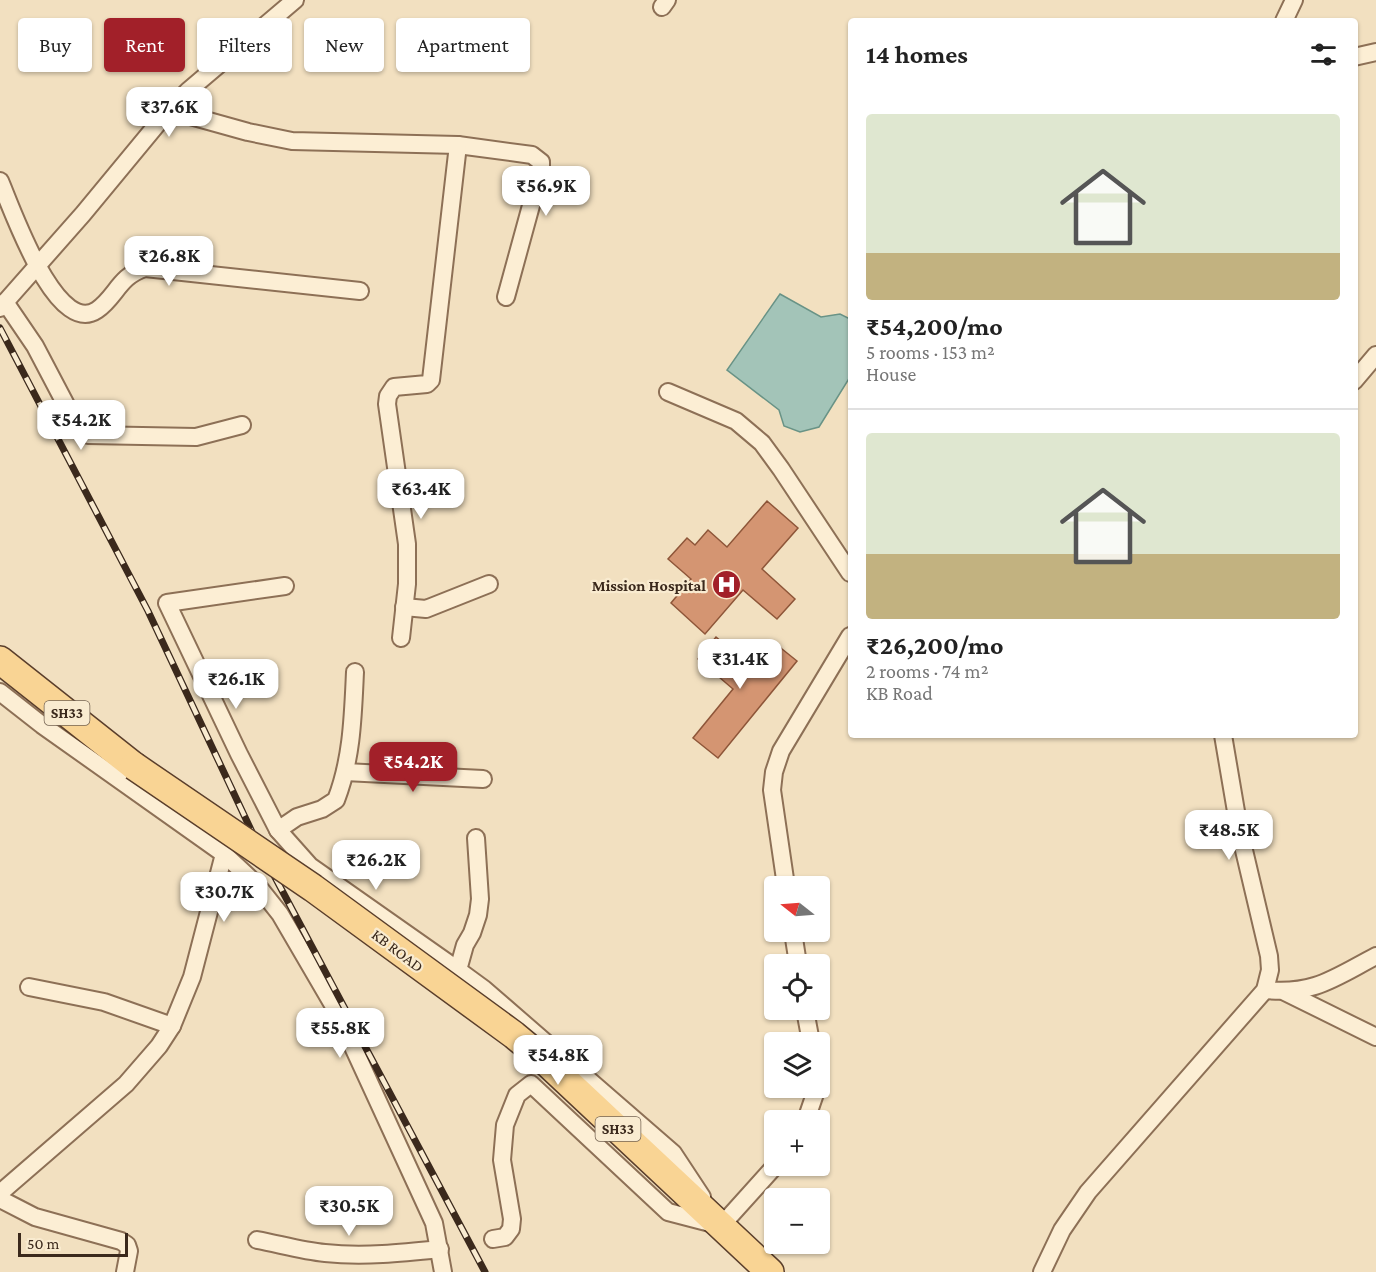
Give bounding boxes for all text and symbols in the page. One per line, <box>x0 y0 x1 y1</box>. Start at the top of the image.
chip: Buy <box>18 18 92 72</box>
chip: Rent <box>104 18 185 72</box>
chip: Filters <box>197 18 292 72</box>
chip: New <box>304 18 384 72</box>
chip: Apartment <box>396 18 530 72</box>
icon: filters <box>1307 38 1340 71</box>
text: 14 homes <box>866 40 968 69</box>
pin: ₹37.6K <box>120 87 218 138</box>
text: ₹37.6K <box>140 95 198 117</box>
icon: home <box>1049 153 1157 261</box>
pin: ₹56.9K <box>497 166 595 217</box>
text: ₹56.9K <box>516 174 576 196</box>
pin: ₹26.8K <box>120 236 218 287</box>
text: ₹26.8K <box>138 244 200 266</box>
text: ₹54,200/mo <box>866 312 1003 341</box>
text: 5 rooms · 153 m² <box>866 341 995 363</box>
text: House <box>866 363 916 385</box>
pin: ₹54.2K <box>32 400 130 451</box>
text: ₹54.2K <box>51 408 111 430</box>
pin: ₹63.4K <box>372 469 470 520</box>
icon: home <box>1049 472 1157 580</box>
text: ₹63.4K <box>391 477 451 499</box>
hospital icon: Mission Hospital <box>711 569 743 601</box>
place label: Mission Hospital <box>592 577 706 594</box>
text: ₹26,200/mo <box>866 631 1003 660</box>
pin: ₹31.4K <box>691 639 789 690</box>
text: ₹31.4K <box>712 647 768 669</box>
pin: ₹26.1K <box>187 659 285 710</box>
text: 2 rooms · 74 m² <box>866 660 988 682</box>
text: ₹26.1K <box>207 667 265 689</box>
text: KB Road <box>866 682 933 704</box>
road number: SH33 <box>44 701 90 725</box>
pin: ₹54.2K <box>364 742 462 793</box>
text: ₹54.2K <box>383 750 443 772</box>
pin: ₹48.5K <box>1180 810 1278 861</box>
text: ₹48.5K <box>1199 818 1259 840</box>
pin: ₹26.2K <box>327 840 425 891</box>
text: ₹26.2K <box>346 848 406 870</box>
pin: ₹30.7K <box>175 872 273 923</box>
north arrow <box>764 876 830 942</box>
map controls <box>764 876 830 1254</box>
text: ₹30.7K <box>194 880 254 902</box>
street label: KB ROAD <box>369 926 427 975</box>
button: locate <box>764 954 830 1020</box>
pin: ₹55.8K <box>291 1008 389 1059</box>
text: ₹55.8K <box>310 1016 370 1038</box>
button: layers <box>764 1032 830 1098</box>
pin: ₹54.8K <box>509 1035 607 1086</box>
text: ₹54.8K <box>528 1043 588 1065</box>
button: + <box>764 1110 830 1176</box>
road number: SH33 <box>596 1117 640 1141</box>
pin: ₹30.5K <box>300 1186 398 1237</box>
button: − <box>764 1188 830 1254</box>
text: ₹30.5K <box>319 1194 379 1216</box>
scale bar <box>18 1230 128 1258</box>
text: 50 m <box>27 1235 59 1252</box>

